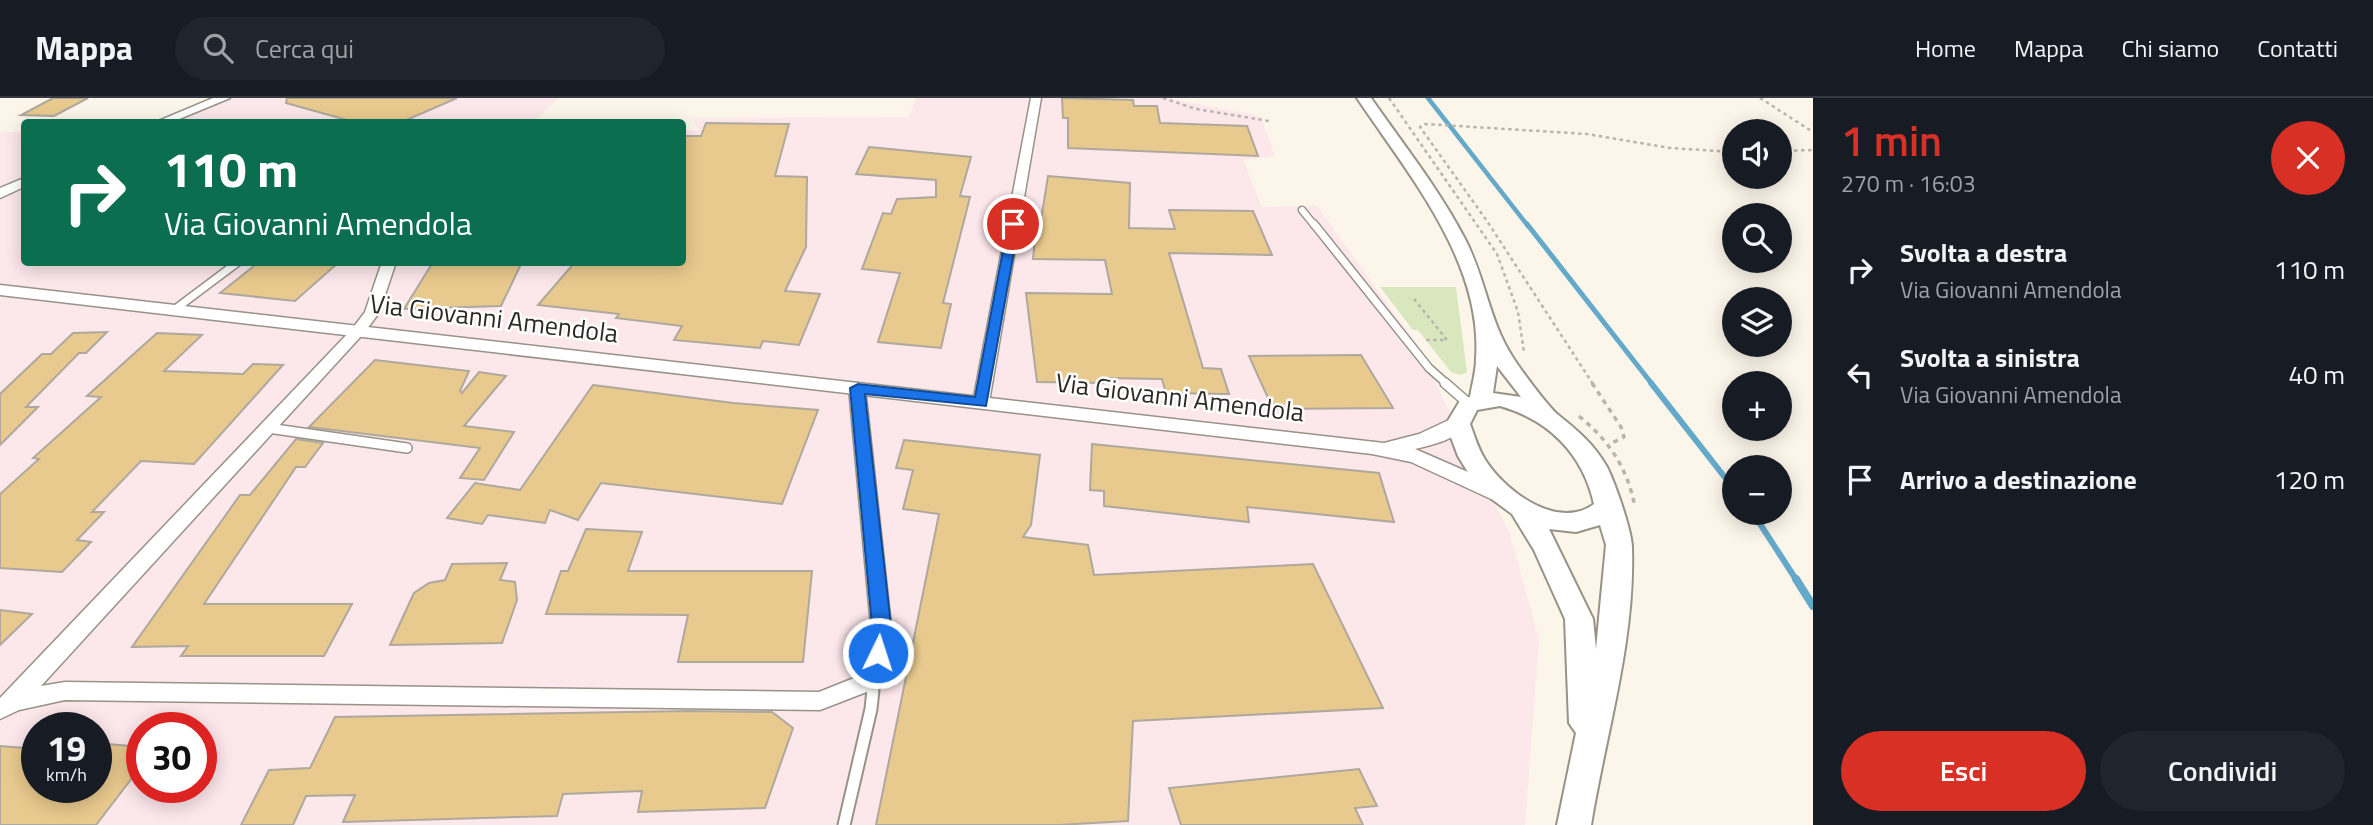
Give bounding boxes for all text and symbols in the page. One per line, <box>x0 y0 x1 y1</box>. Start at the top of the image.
search box <box>175 17 665 80</box>
text: Mappa <box>35 23 133 73</box>
icon: search <box>199 29 237 67</box>
text: Cerca qui <box>255 29 354 68</box>
text: Home <box>1915 30 1976 66</box>
text: Mappa <box>2014 30 2083 66</box>
text: Chi siamo <box>2121 30 2219 66</box>
text: Contatti <box>2257 30 2338 66</box>
text: 1 min <box>1841 108 1942 172</box>
map controls <box>1722 119 1792 525</box>
button: sound <box>1722 119 1792 189</box>
button: close <box>2271 121 2345 195</box>
text: 110 m <box>164 131 298 206</box>
icon: right <box>49 147 140 238</box>
text: 270 m · 16:03 <box>1841 166 1976 201</box>
pin <box>983 194 1043 254</box>
text: Via Giovanni Amendola <box>164 199 472 247</box>
button: search <box>1722 203 1792 273</box>
icon: arrive <box>994 205 1032 243</box>
text: Svolta a destra <box>1900 233 2067 272</box>
text: 110 m <box>2274 250 2345 289</box>
icon: right <box>1841 251 1879 289</box>
text: Via Giovanni Amendola <box>1900 272 2121 307</box>
street label: Via Giovanni Amendola <box>367 283 621 353</box>
button: layers <box>1722 287 1792 357</box>
text: Svolta a sinistra <box>1900 338 2080 377</box>
text: 40 m <box>2288 355 2345 394</box>
icon: left <box>1841 356 1879 394</box>
street label: Via Giovanni Amendola <box>1053 362 1307 432</box>
button: + <box>1722 371 1792 441</box>
text: Via Giovanni Amendola <box>1900 377 2121 412</box>
button: − <box>1722 455 1792 525</box>
text: Arrivo a destinazione <box>1900 460 2137 499</box>
text: 120 m <box>2274 460 2345 499</box>
icon: arrive <box>1841 461 1879 499</box>
position arrow <box>841 616 915 690</box>
speed limit sign: 30 <box>126 712 217 803</box>
text: 19 <box>47 721 86 775</box>
button: Esci <box>1841 731 2086 811</box>
button: Condividi <box>2100 731 2345 811</box>
text: km/h <box>46 761 87 788</box>

